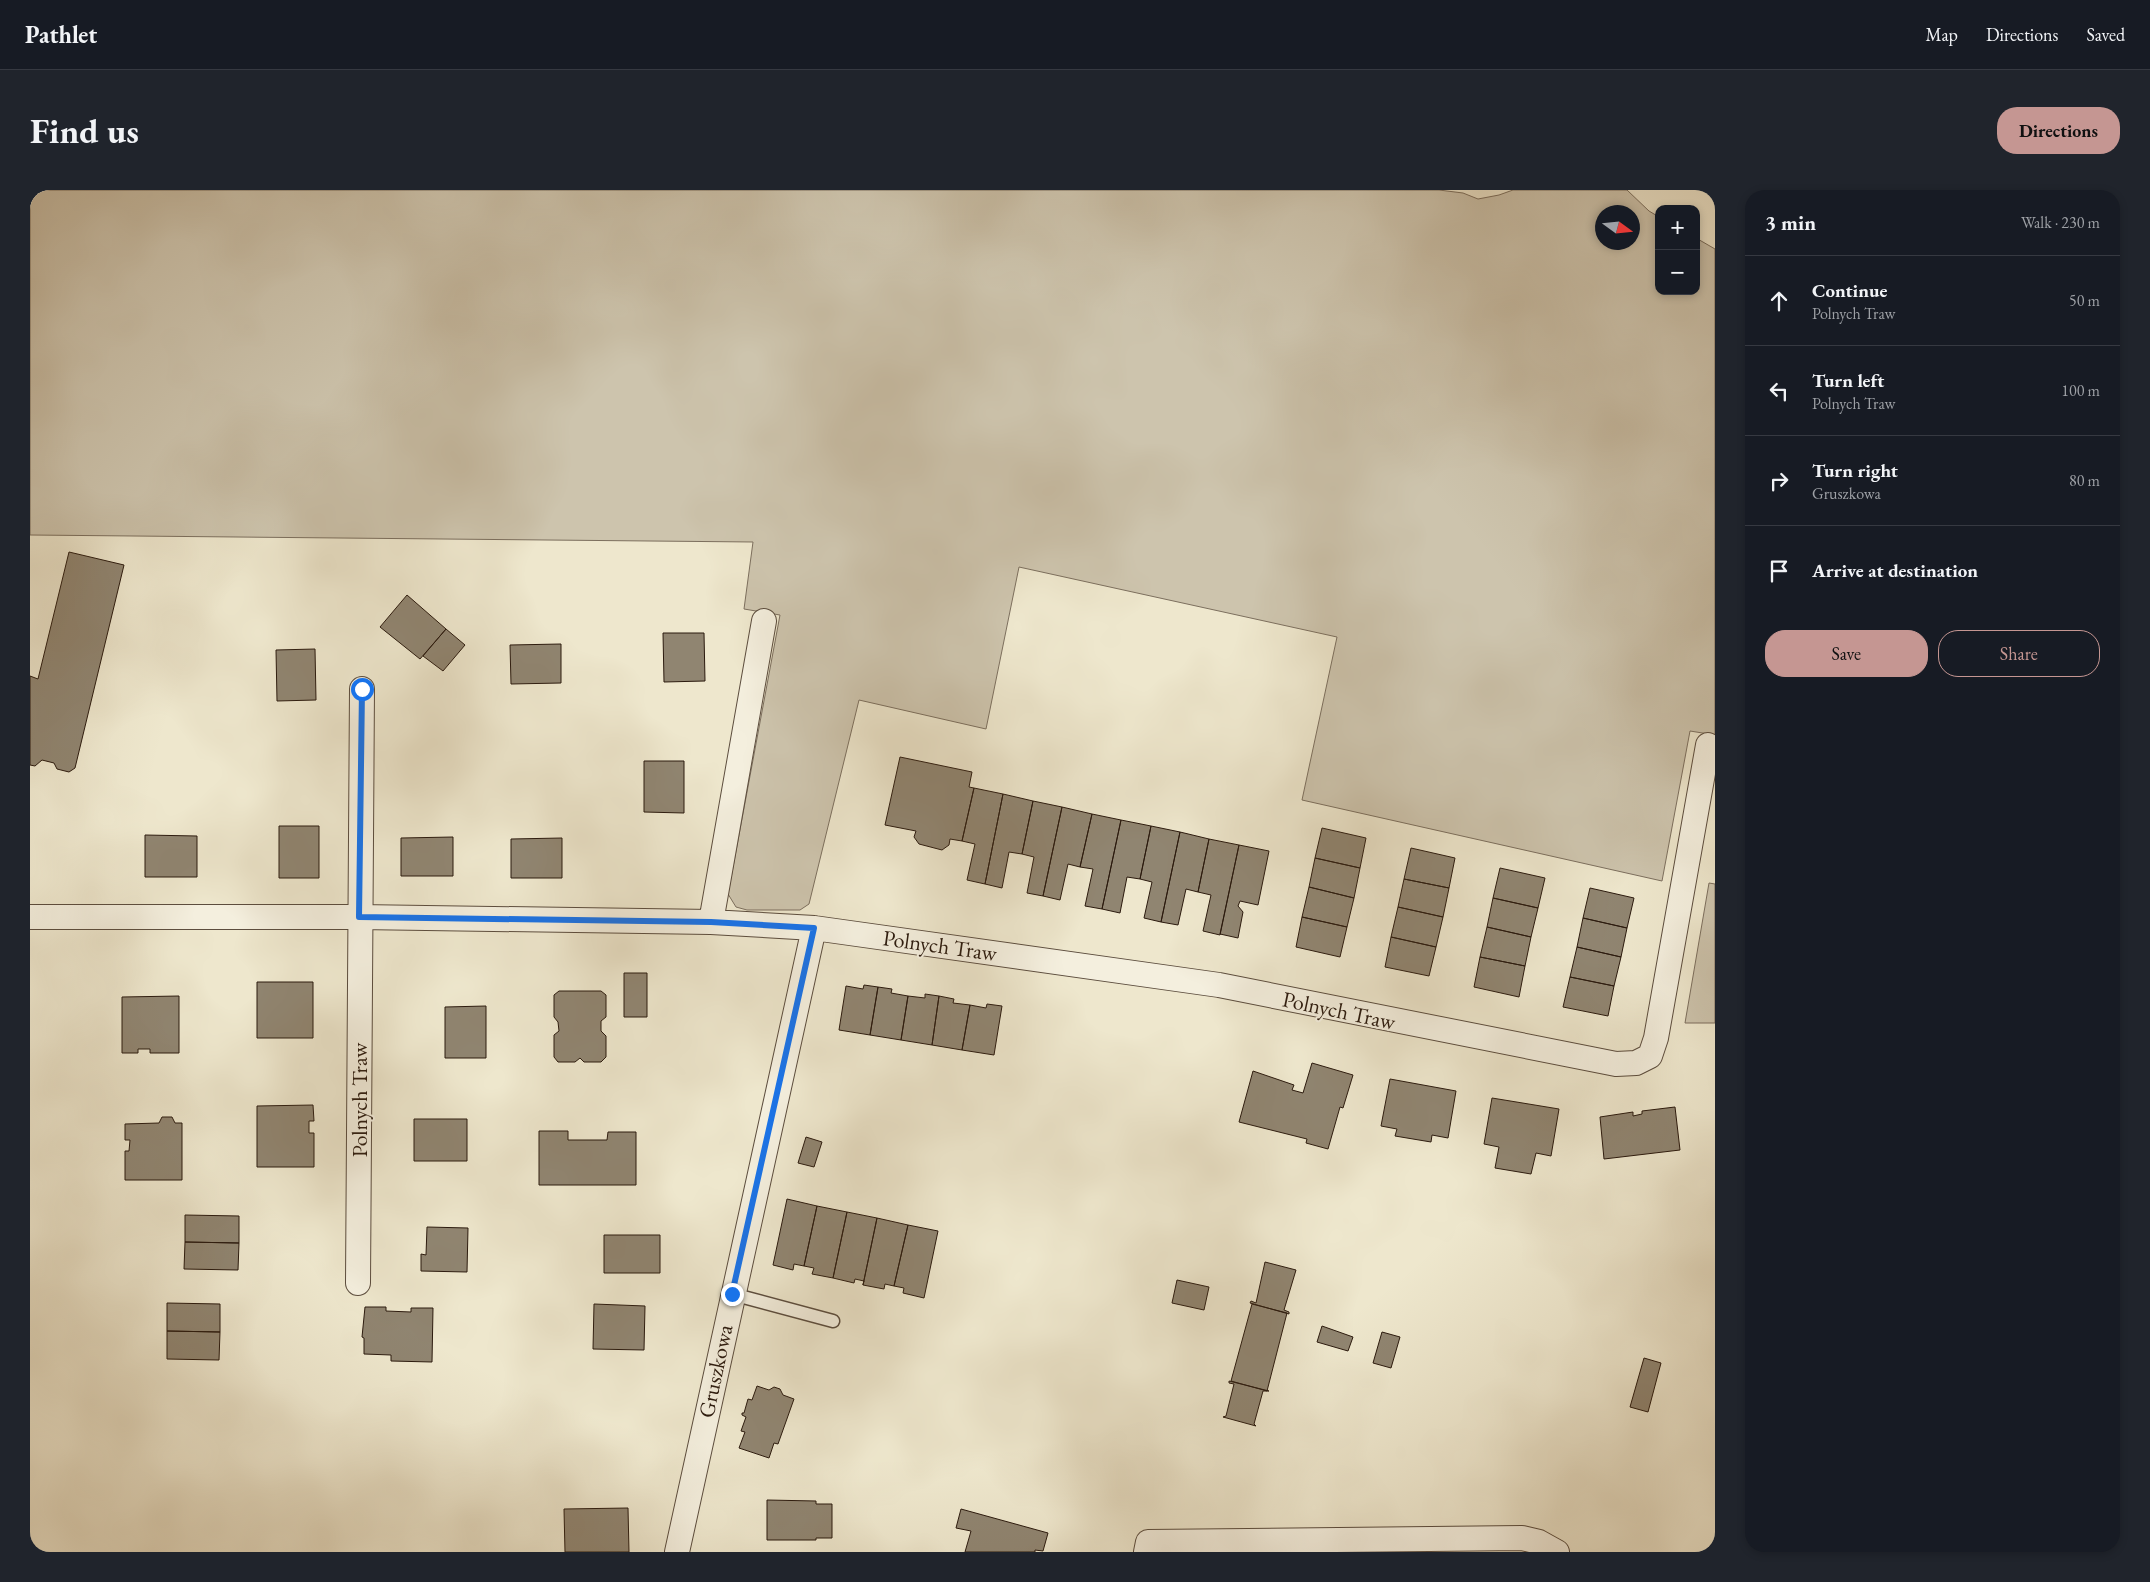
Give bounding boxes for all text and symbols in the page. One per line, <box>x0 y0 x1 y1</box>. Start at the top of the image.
text: Pathlet <box>25 19 97 50</box>
text: Map <box>1926 23 1958 46</box>
text: Directions <box>1986 23 2058 46</box>
text: Saved <box>2086 23 2125 46</box>
button: Directions <box>1997 107 2120 154</box>
text: Find us <box>30 108 139 153</box>
north arrow <box>1595 205 1640 250</box>
map controls <box>1655 205 1700 295</box>
button: + <box>1655 205 1700 250</box>
text: 3 min <box>1765 209 1816 236</box>
text: Walk · 230 m <box>2021 212 2100 233</box>
button: − <box>1655 250 1700 295</box>
text: Continue <box>1812 278 1887 303</box>
icon: ahead <box>1765 287 1793 315</box>
text: 50 m <box>2069 290 2100 311</box>
text: Polnych Traw <box>1812 303 1895 324</box>
text: Turn left <box>1812 368 1884 393</box>
icon: left <box>1765 377 1793 405</box>
text: 100 m <box>2061 380 2100 401</box>
text: Polnych Traw <box>1812 393 1895 414</box>
text: Turn right <box>1812 458 1898 483</box>
icon: right <box>1765 467 1793 495</box>
text: 80 m <box>2069 470 2100 491</box>
text: Gruszkowa <box>1812 483 1881 504</box>
icon: arrive <box>1765 557 1793 585</box>
text: Arrive at destination <box>1812 558 1978 583</box>
button: Save <box>1765 630 1928 677</box>
button: Share <box>1938 630 2100 677</box>
route start <box>351 678 374 701</box>
street label: Polnych Traw <box>881 923 1000 968</box>
street label: Polnych Traw <box>1280 984 1399 1037</box>
street label: Polnych Traw <box>345 1042 374 1157</box>
route end <box>721 1283 744 1306</box>
street label: Gruszkowa <box>691 1322 740 1420</box>

